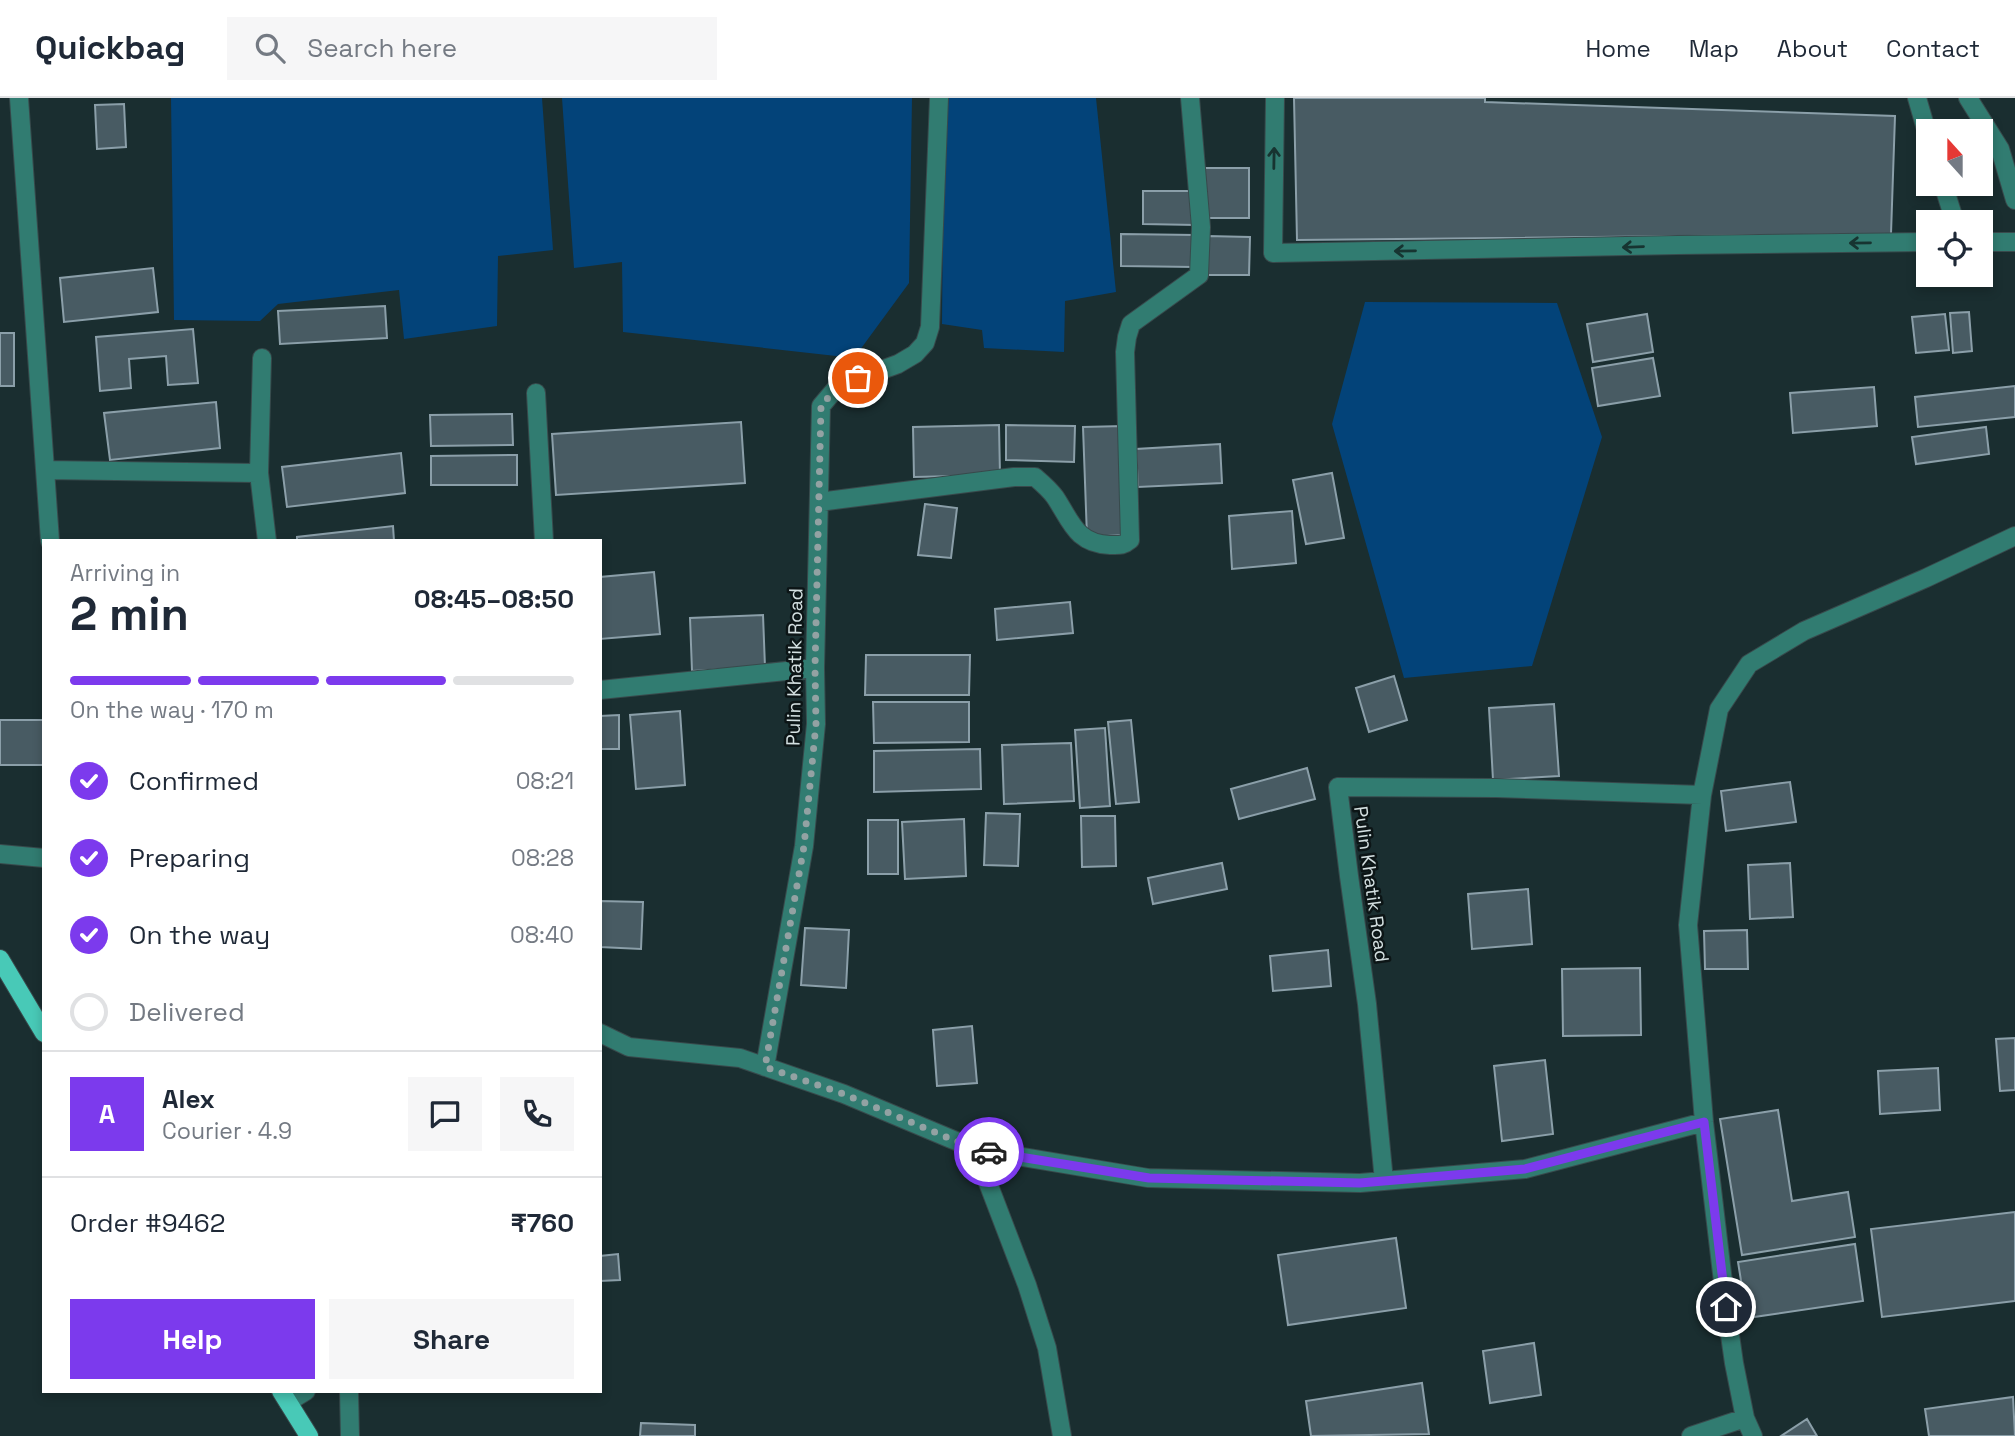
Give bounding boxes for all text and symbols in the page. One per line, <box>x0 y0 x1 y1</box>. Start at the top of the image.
search box <box>227 17 717 80</box>
text: Quickbag <box>35 27 185 69</box>
icon: search <box>251 29 289 67</box>
text: Search here <box>307 31 457 65</box>
text: Home <box>1585 33 1651 64</box>
text: Map <box>1689 33 1739 64</box>
text: About <box>1777 33 1848 64</box>
text: Contact <box>1886 33 1980 64</box>
north arrow <box>1916 119 1993 196</box>
map controls <box>1916 119 1993 287</box>
one-way arrow <box>1267 147 1281 170</box>
button: locate <box>1916 210 1993 287</box>
one-way arrow <box>1849 236 1872 250</box>
one-way arrow <box>1622 240 1645 253</box>
one-way arrow <box>1394 244 1417 257</box>
pin <box>828 348 888 408</box>
icon: bag <box>839 359 877 397</box>
text: Arriving in <box>70 558 180 588</box>
text: 08:45–08:50 <box>414 582 574 616</box>
text: 2 min <box>70 585 189 643</box>
street label: Pulin Khatik Road <box>781 588 808 746</box>
text: On the way · 170 m <box>70 695 274 725</box>
icon: check <box>70 762 108 800</box>
text: Confirmed <box>129 764 259 798</box>
text: 08:21 <box>516 766 574 796</box>
street label: Pulin Khatik Road <box>1348 804 1395 964</box>
icon: check <box>70 839 108 877</box>
text: Preparing <box>129 841 250 875</box>
text: 08:28 <box>511 843 574 873</box>
icon: check <box>70 916 108 954</box>
text: On the way <box>129 918 270 952</box>
text: 08:40 <box>510 920 574 950</box>
text: Delivered <box>129 995 245 1029</box>
button: chat <box>408 1077 482 1151</box>
button: phone <box>500 1077 574 1151</box>
text: Alex <box>162 1082 215 1116</box>
text: A <box>99 1097 115 1131</box>
text: Courier · 4.9 <box>162 1116 292 1146</box>
courier <box>954 1117 1024 1187</box>
icon: car <box>970 1133 1008 1171</box>
text: Order #9462 <box>70 1206 225 1240</box>
text: ₹760 <box>511 1206 574 1240</box>
pin <box>1696 1277 1756 1337</box>
icon: home <box>1707 1288 1745 1326</box>
button: Help <box>70 1299 315 1379</box>
button: Share <box>329 1299 574 1379</box>

